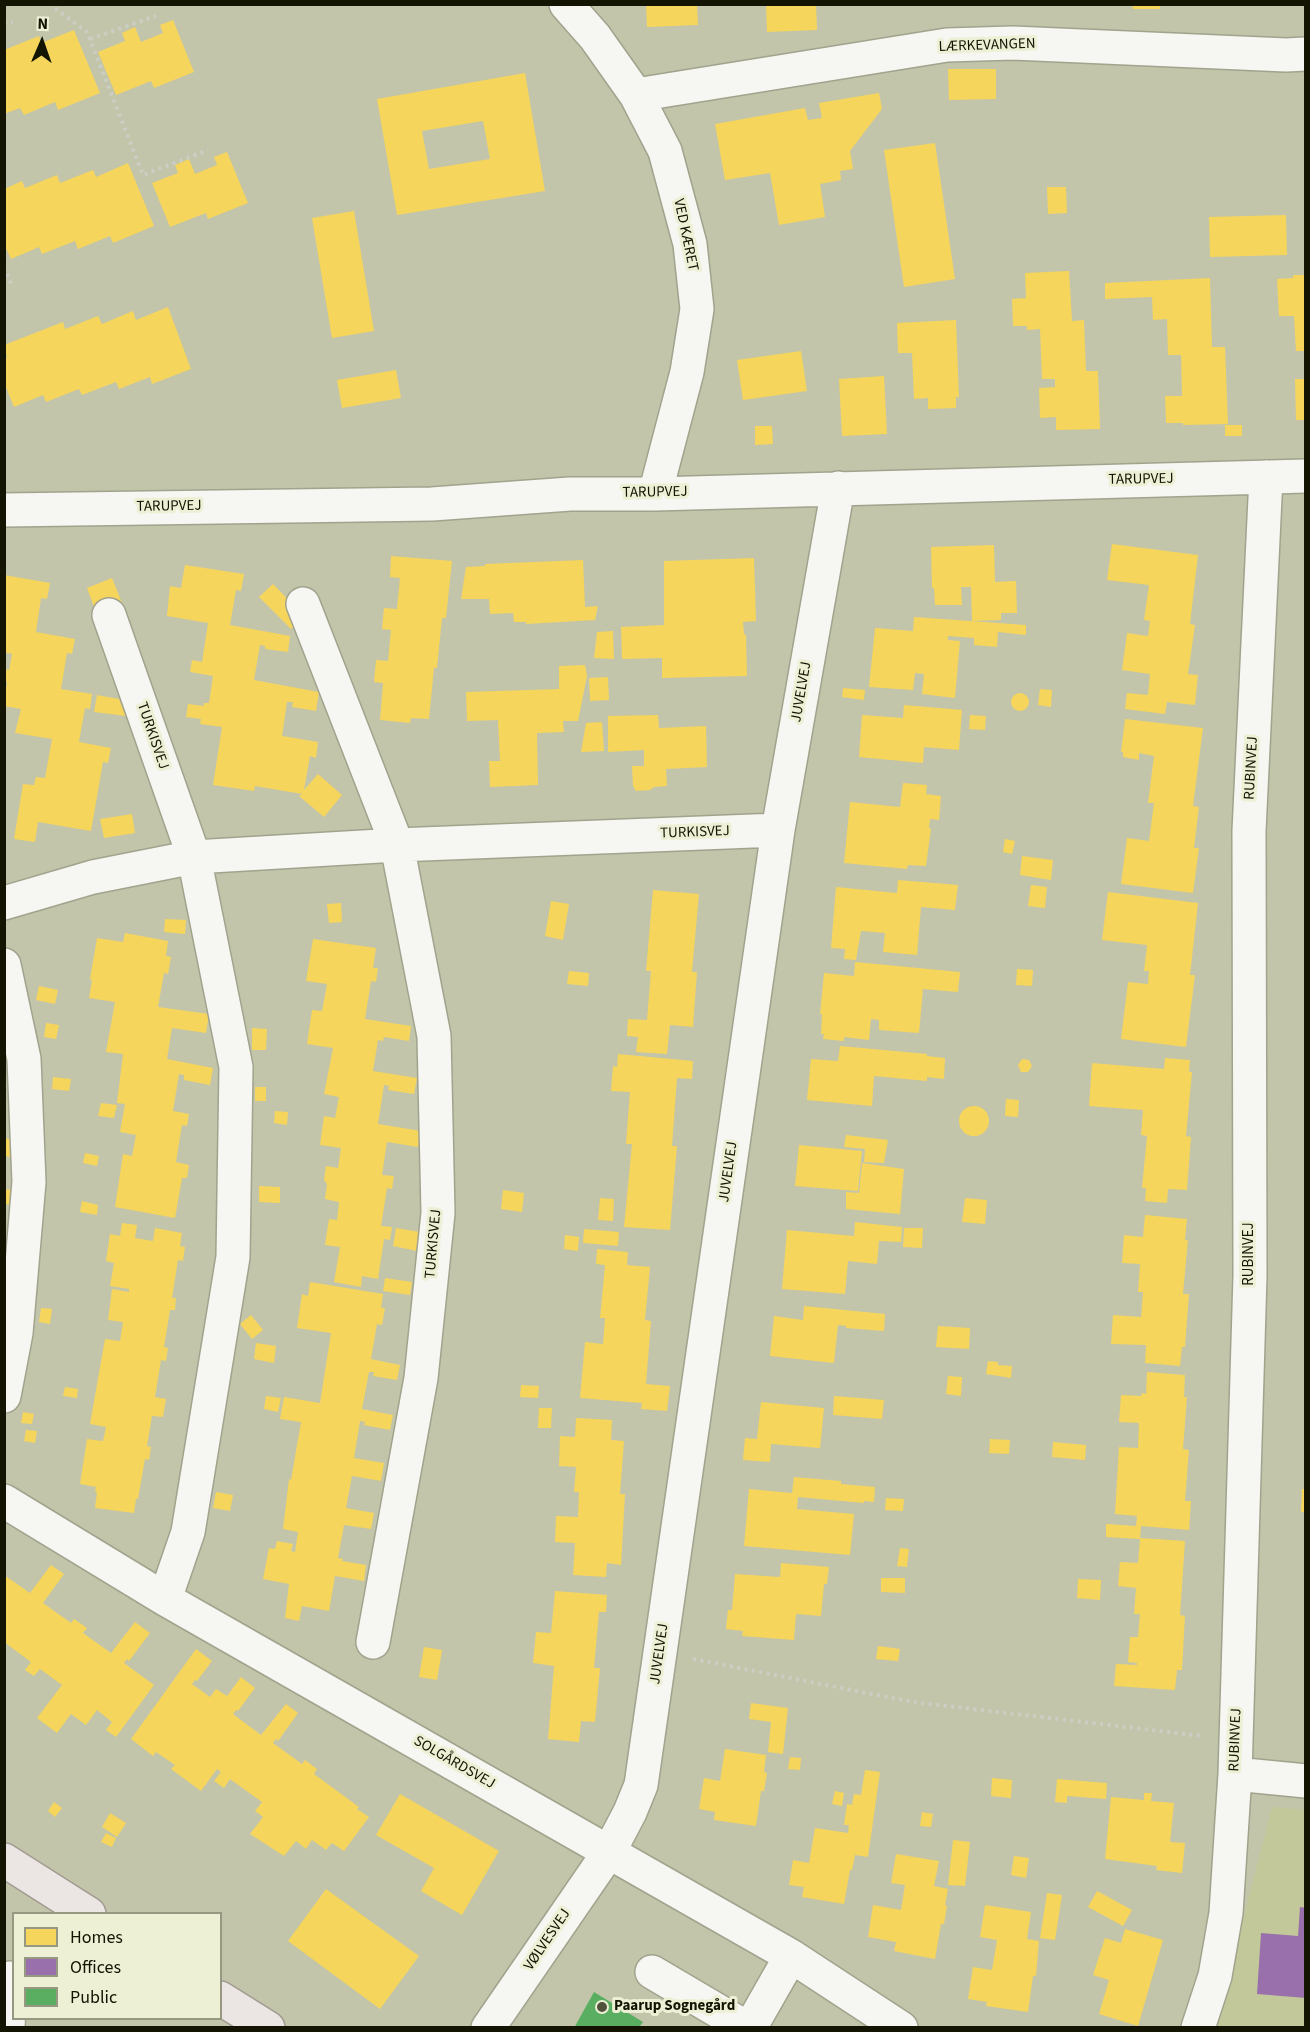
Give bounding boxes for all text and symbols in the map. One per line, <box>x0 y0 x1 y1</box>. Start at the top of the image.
north arrow <box>12 12 72 72</box>
text: N <box>37 13 48 35</box>
street label: LÆRKEVANGEN <box>938 35 1036 57</box>
street label: VED KÆRET <box>669 197 701 273</box>
street label: TARUPVEJ <box>1108 470 1174 490</box>
street label: TARUPVEJ <box>622 483 688 503</box>
street label: TARUPVEJ <box>136 497 202 517</box>
street label: JUVELVEJ <box>788 660 816 724</box>
street label: TURKISVEJ <box>132 700 172 772</box>
street label: RUBINVEJ <box>1241 736 1263 800</box>
street label: TURKISVEJ <box>660 823 730 843</box>
street label: JUVELVEJ <box>716 1140 742 1204</box>
street label: TURKISVEJ <box>422 1208 446 1280</box>
street label: RUBINVEJ <box>1241 1222 1259 1286</box>
street label: JUVELVEJ <box>647 1622 673 1686</box>
street label: RUBINVEJ <box>1226 1708 1246 1772</box>
street label: SOLGÅRDSVEJ <box>410 1733 498 1793</box>
street label: VØLVESVEJ <box>521 1906 575 1974</box>
legend <box>12 1912 222 2020</box>
text: Homes <box>70 1925 123 1950</box>
text: Offices <box>70 1955 121 1980</box>
text: Public <box>70 1985 117 2010</box>
place label: Paarup Sognegård <box>614 1998 735 2016</box>
marker: Paarup Sognegård <box>595 2000 609 2014</box>

